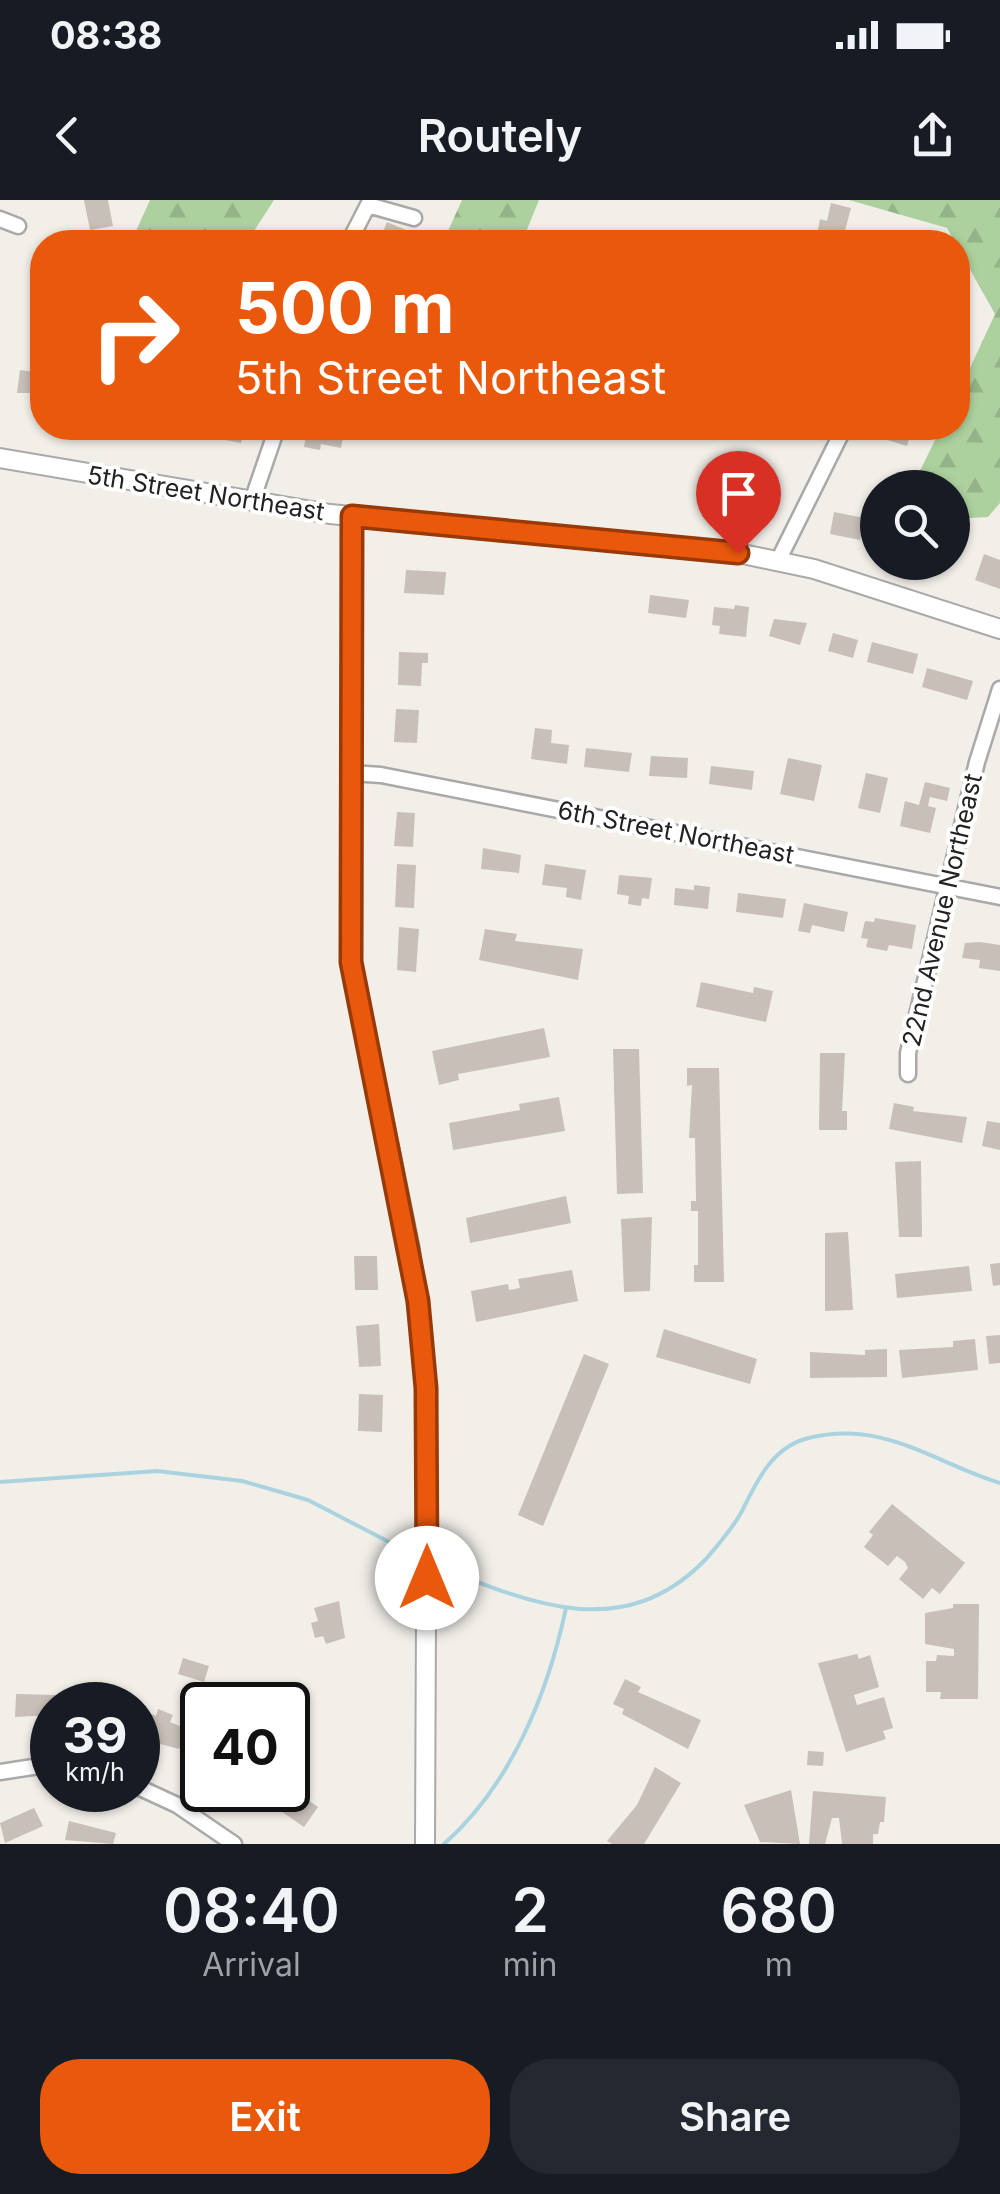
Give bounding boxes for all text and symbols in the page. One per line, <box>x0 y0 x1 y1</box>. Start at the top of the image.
text: 08:38 <box>50 12 162 58</box>
icon: back <box>40 108 95 163</box>
text: Routely <box>418 108 582 163</box>
icon: share <box>905 108 960 163</box>
text: 500 m <box>235 265 455 350</box>
icon: right <box>70 270 200 400</box>
text: 5th Street Northeast <box>235 350 666 405</box>
pin <box>696 451 781 554</box>
street label: 5th Street Northeast <box>85 459 327 527</box>
icon: arrive <box>711 466 766 521</box>
map controls <box>860 470 970 580</box>
button: search <box>860 470 970 580</box>
street label: 22nd Avenue Northeast <box>896 771 988 1049</box>
street label: 6th Street Northeast <box>555 794 797 870</box>
position arrow <box>375 1526 479 1630</box>
speed limit sign: 40 <box>180 1682 310 1812</box>
text: 39 <box>63 1705 127 1765</box>
text: km/h <box>65 1757 125 1787</box>
text: 08:40 <box>163 1874 340 1946</box>
text: 2 <box>511 1874 549 1946</box>
text: 680 <box>721 1874 837 1946</box>
text: Arrival <box>202 1945 301 1984</box>
text: min <box>503 1945 557 1984</box>
text: m <box>765 1945 793 1984</box>
button: Exit <box>40 2059 490 2174</box>
button: Share <box>510 2059 960 2174</box>

